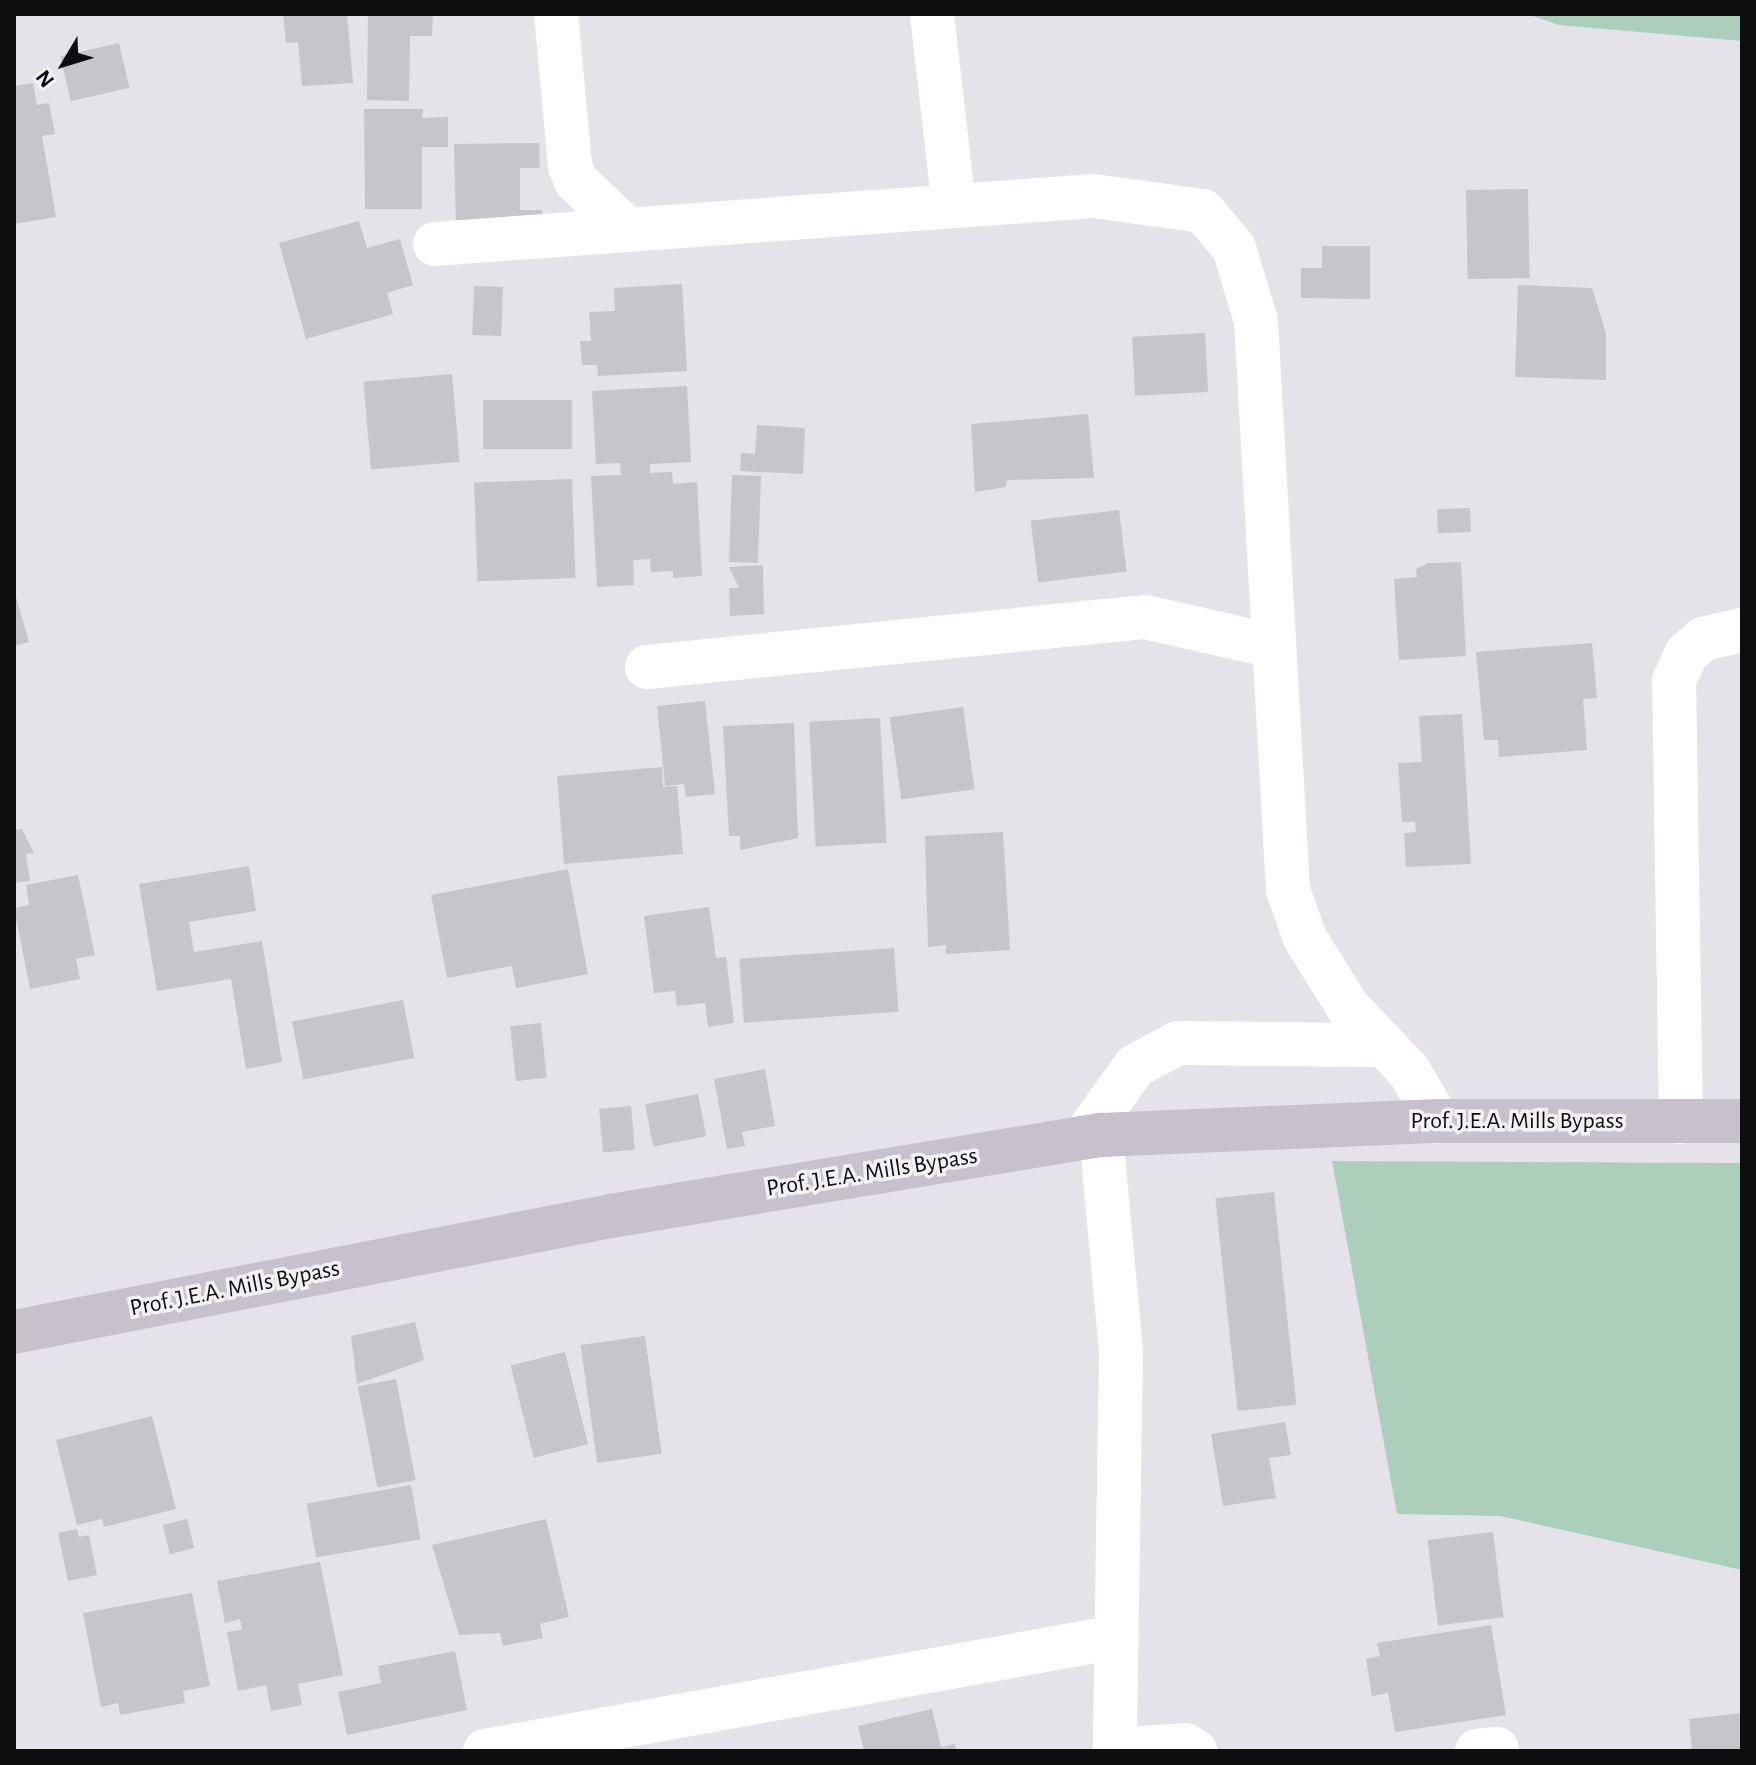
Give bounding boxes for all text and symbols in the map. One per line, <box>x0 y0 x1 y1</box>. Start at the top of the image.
north arrow <box>24 24 104 104</box>
text: N <box>32 66 58 92</box>
street label: Prof. J.E.A. Mills Bypass <box>1410 1108 1624 1136</box>
street label: Prof. J.E.A. Mills Bypass <box>764 1142 980 1204</box>
street label: Prof. J.E.A. Mills Bypass <box>128 1255 342 1323</box>

